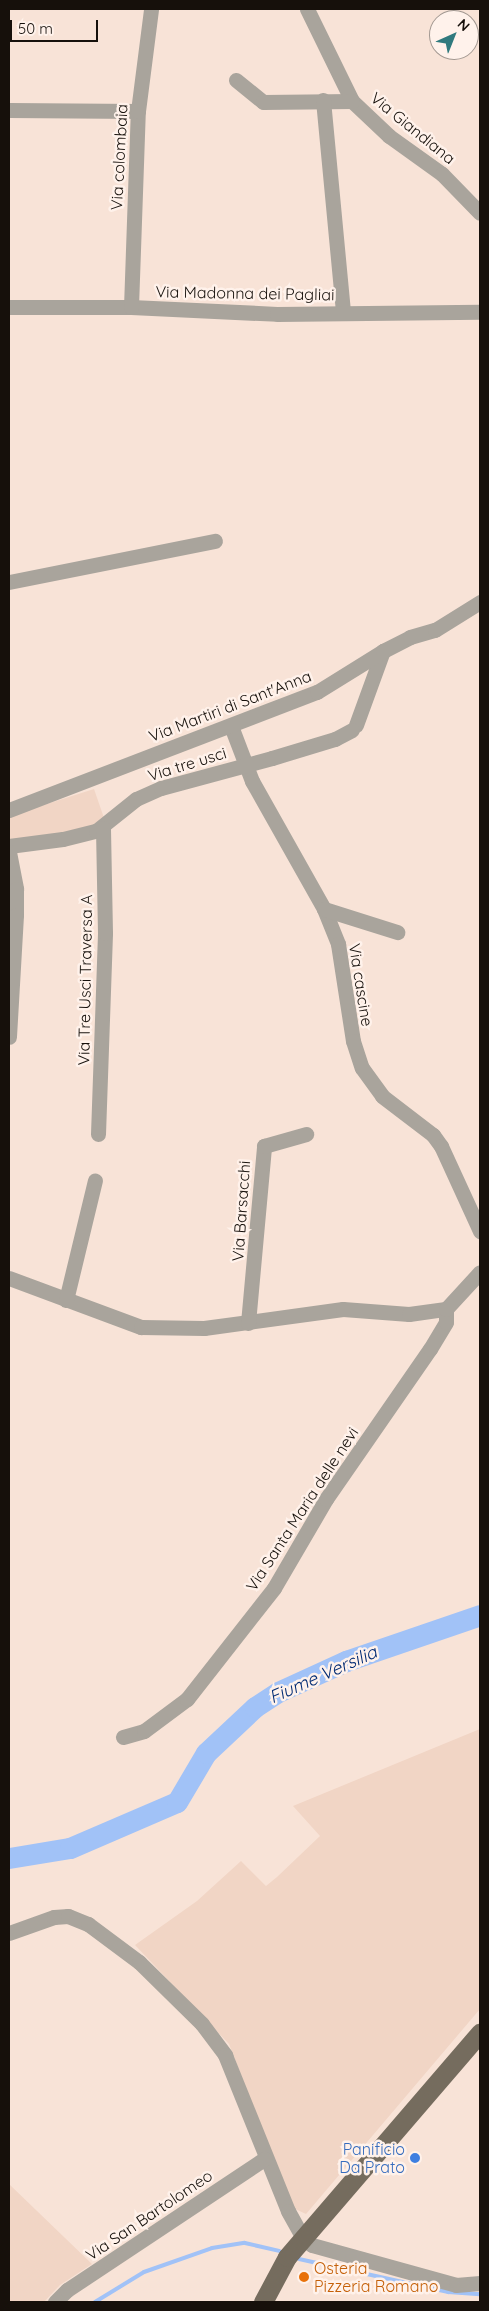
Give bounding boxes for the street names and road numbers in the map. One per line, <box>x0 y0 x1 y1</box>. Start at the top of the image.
street label: Via Giandiana <box>367 88 459 168</box>
street label: Via colombaia <box>107 103 131 211</box>
street label: Via Madonna dei Pagliai <box>155 282 335 304</box>
street label: Via Martiri di Sant'Anna <box>146 666 314 746</box>
street label: Via tre usci <box>145 743 229 785</box>
street label: Via Tre Usci Traversa A <box>74 894 96 1066</box>
street label: Via cascine <box>345 942 377 1028</box>
street label: Via Barsacchi <box>228 1160 254 1262</box>
street label: Via Santa Maria delle nevi <box>242 1423 362 1595</box>
street label: Via San Bartolomeo <box>82 2166 216 2264</box>

